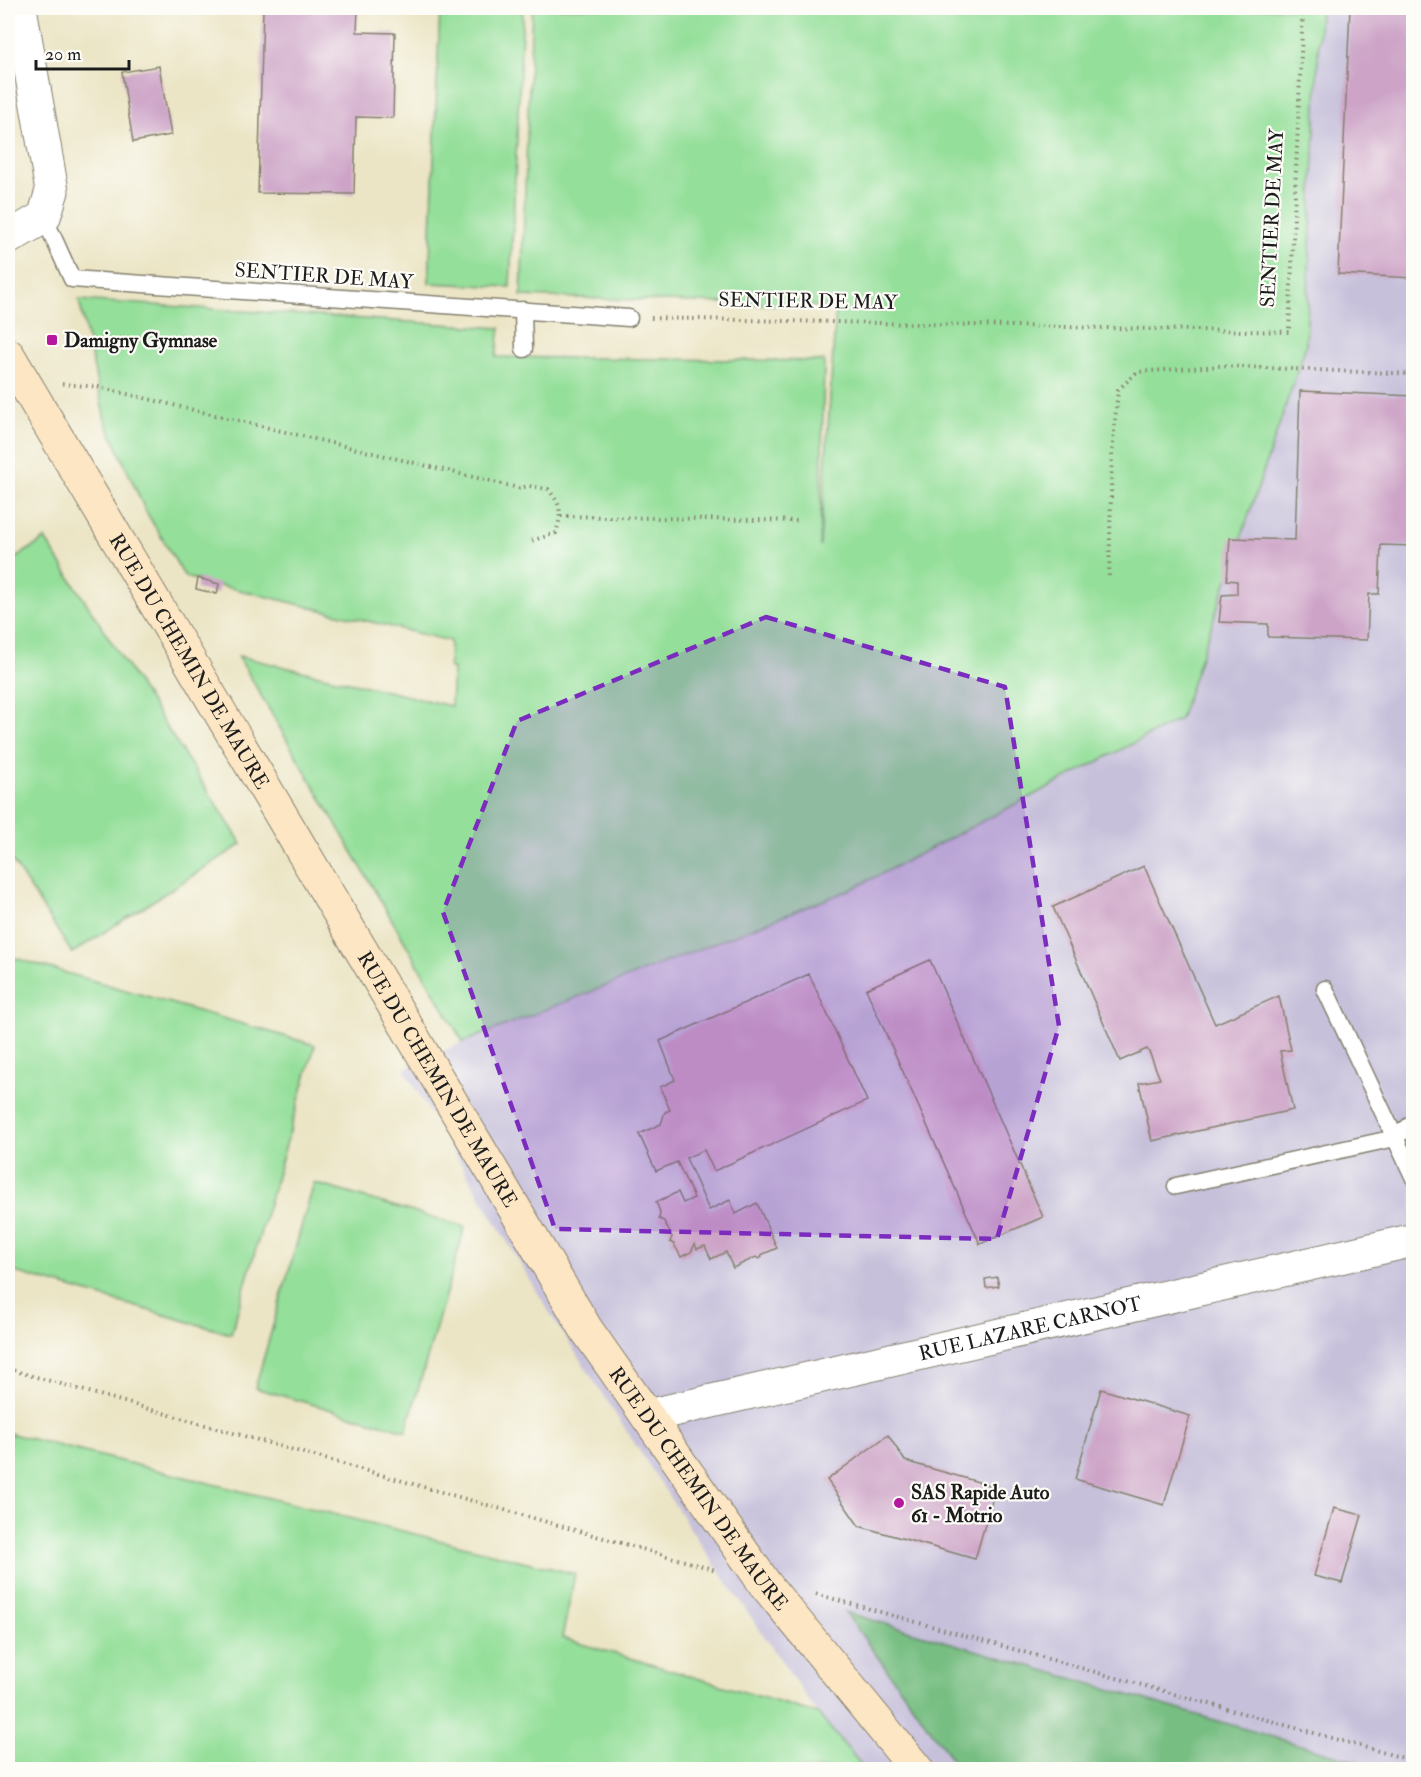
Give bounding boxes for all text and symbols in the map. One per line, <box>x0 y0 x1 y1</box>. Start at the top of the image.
scale bar <box>36 33 129 71</box>
text: 20 m <box>45 43 81 66</box>
street label: SENTIER DE MAY <box>1255 127 1289 308</box>
street label: SENTIER DE MAY <box>234 257 416 295</box>
street label: SENTIER DE MAY <box>718 287 899 315</box>
place label: Damigny Gymnase <box>64 328 218 354</box>
marker: Damigny Gymnase <box>45 333 59 347</box>
street label: RUE DU CHEMIN DE MAURE <box>104 529 275 794</box>
street label: RUE DU CHEMIN DE MAURE <box>352 947 523 1212</box>
street label: RUE LAZARE CARNOT <box>916 1290 1144 1366</box>
street label: RUE DU CHEMIN DE MAURE <box>604 1362 794 1615</box>
place label: SAS Rapide Auto 61 - Motrio <box>911 1480 1050 1528</box>
marker: SAS Rapide Auto 61 - Motrio <box>892 1496 906 1510</box>

